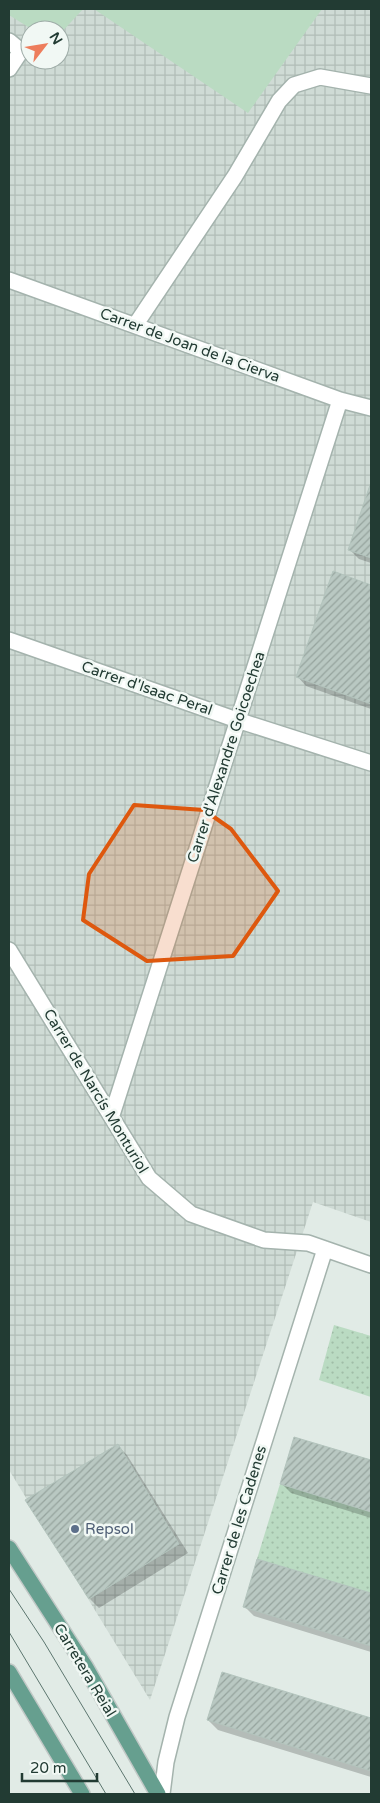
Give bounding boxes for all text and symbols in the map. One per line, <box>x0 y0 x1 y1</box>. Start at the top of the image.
north arrow <box>20 20 70 70</box>
text: N <box>46 29 66 48</box>
street label: Carrer de Joan de la Cierva <box>98 304 282 386</box>
street label: Carrer d'Alexandre Goicoechea <box>183 649 269 865</box>
street label: Carrer d'Isaac Peral <box>79 657 215 719</box>
street label: Carrer de Narcís Monturiol <box>40 1006 152 1176</box>
street label: Carrer de les Cadenes <box>208 1443 270 1597</box>
place label: Repsol <box>85 1520 134 1538</box>
marker: Repsol <box>69 1523 81 1535</box>
street label: Carretera Reial <box>50 1620 120 1720</box>
scale bar <box>22 1750 98 1782</box>
text: 20 m <box>30 1759 67 1777</box>

